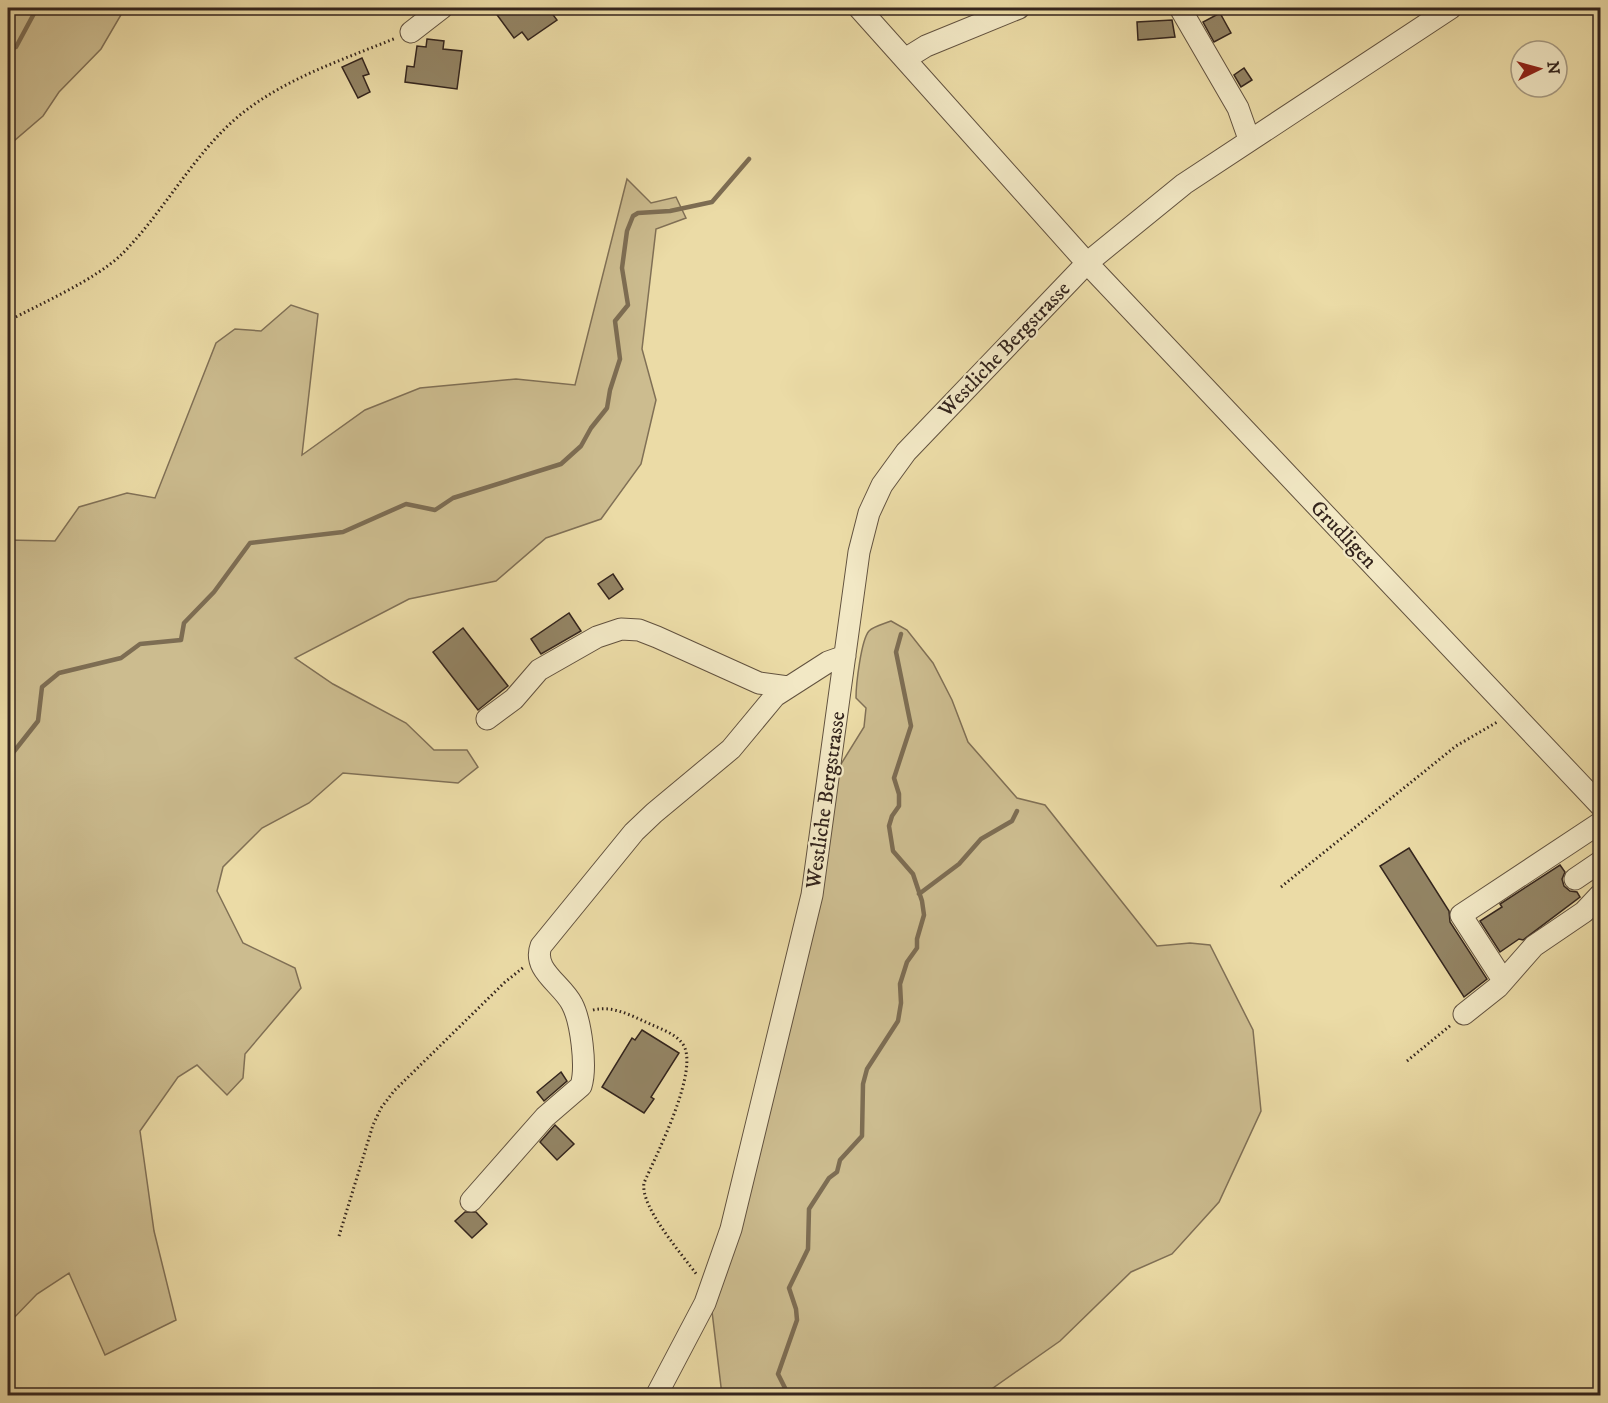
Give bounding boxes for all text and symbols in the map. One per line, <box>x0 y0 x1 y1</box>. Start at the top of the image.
north arrow <box>1509 39 1569 99</box>
text: N <box>1542 60 1563 75</box>
street label: Westliche Bergstrasse <box>933 276 1076 424</box>
street label: Grudligen <box>1304 495 1382 574</box>
street label: Westliche Bergstrasse <box>801 710 851 891</box>

